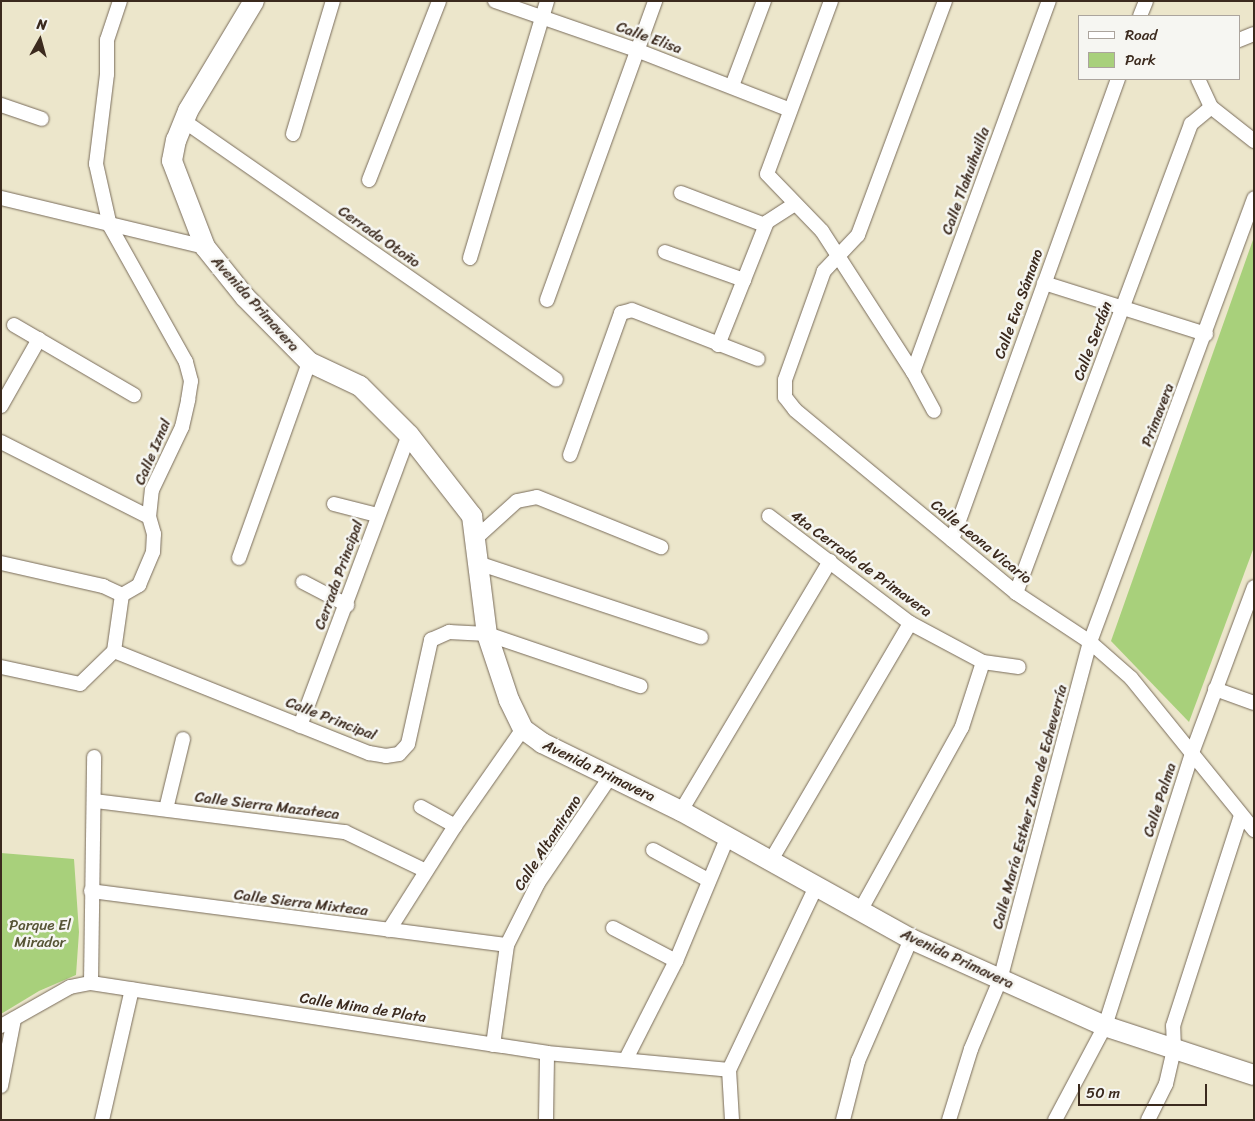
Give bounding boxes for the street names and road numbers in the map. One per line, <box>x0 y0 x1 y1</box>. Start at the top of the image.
street label: Calle Elisa <box>614 18 684 58</box>
street label: Calle Tlahuihuilla <box>938 125 994 237</box>
street label: Cerrada Otoño <box>335 202 423 272</box>
street label: Calle Eva Sámano <box>991 247 1047 361</box>
street label: Avenida Primavera <box>207 252 303 356</box>
street label: Calle Serdán <box>1070 299 1116 383</box>
street label: Primavera <box>1138 381 1178 449</box>
street label: Calle Iznal <box>131 416 175 488</box>
street label: Calle Leona Vicario <box>927 496 1035 588</box>
street label: 4ta Cerrada de Primavera <box>787 507 935 621</box>
street label: Cerrada Principal <box>311 518 367 632</box>
street label: Calle María Esther Zuno de Echeverría <box>989 683 1071 931</box>
street label: Calle Principal <box>283 693 379 745</box>
street label: Avenida Primavera <box>540 736 658 806</box>
street label: Calle Palma <box>1140 761 1180 839</box>
street label: Calle Sierra Mazateca <box>194 788 340 824</box>
street label: Calle Altamirano <box>510 792 586 894</box>
street label: Calle Sierra Mixteca <box>233 886 369 920</box>
street label: Avenida Primavera <box>898 925 1016 993</box>
street label: Calle Mina de Plata <box>299 989 427 1027</box>

